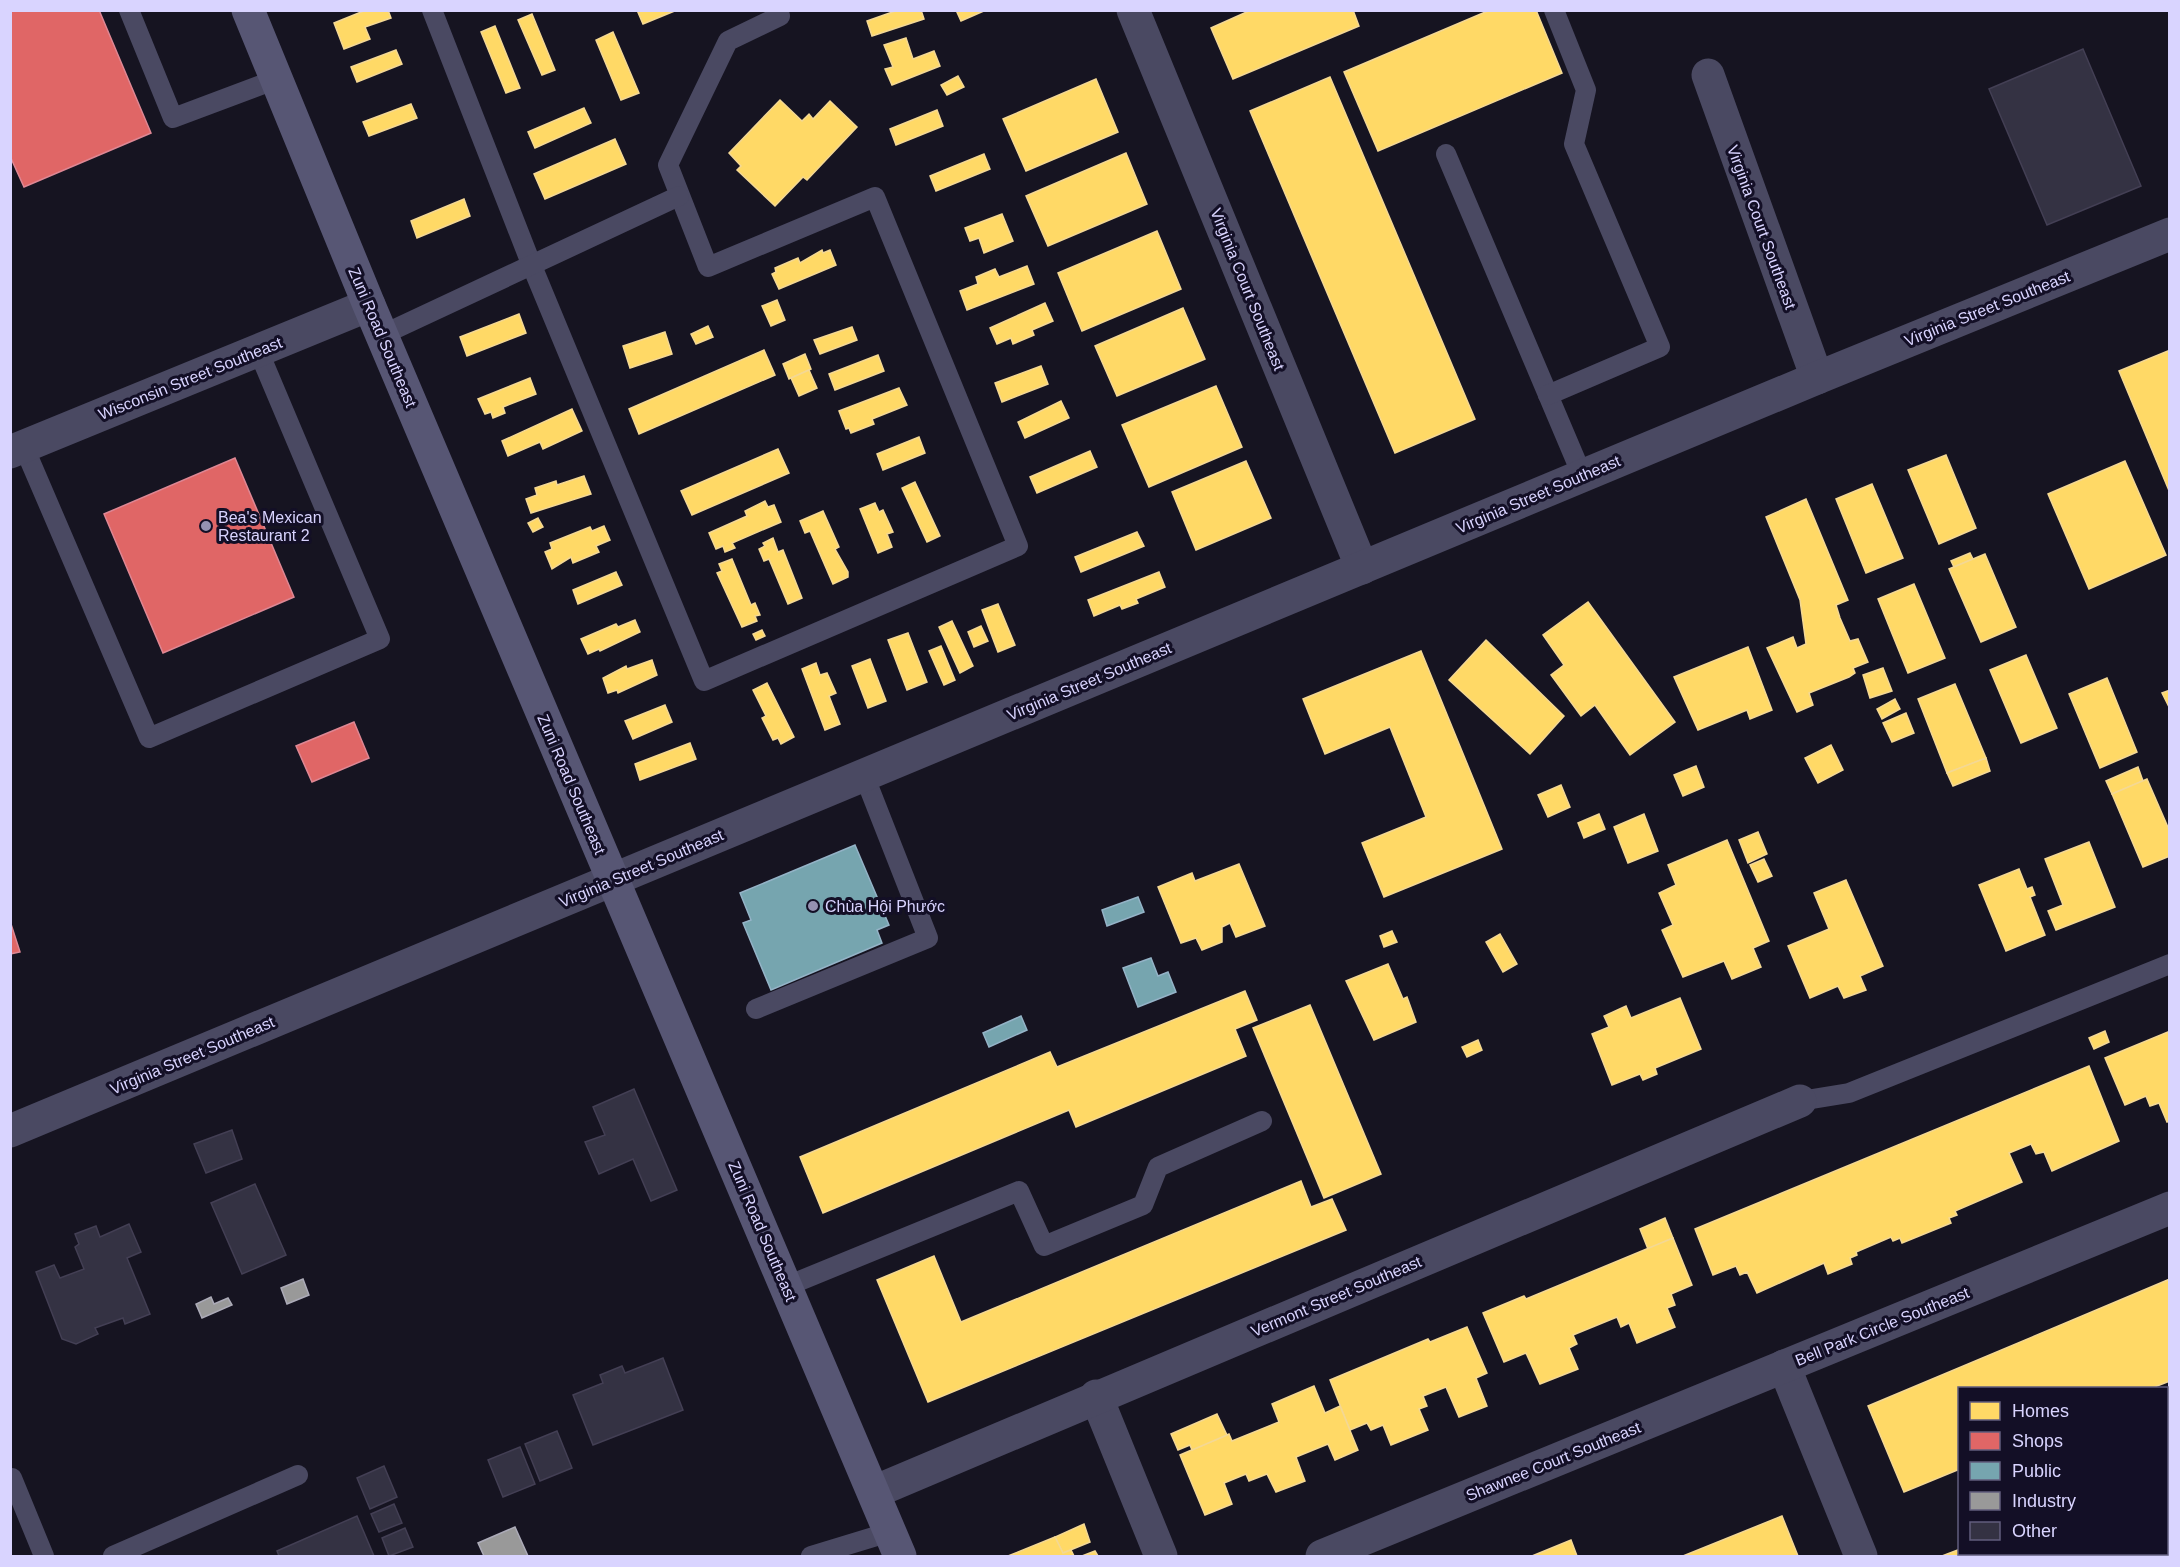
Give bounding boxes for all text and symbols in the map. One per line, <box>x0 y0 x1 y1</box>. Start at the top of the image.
street label: Virginia Court Southeast <box>1724 143 1799 312</box>
street label: Virginia Court Southeast <box>1207 206 1288 373</box>
street label: Zuni Road Southeast <box>345 265 420 410</box>
street label: Virginia Street Southeast <box>1902 267 2073 349</box>
street label: Wisconsin Street Southeast <box>96 334 285 423</box>
street label: Virginia Street Southeast <box>1454 452 1623 537</box>
place label: Bea's Mexican Restaurant 2 <box>218 509 322 544</box>
marker: Bea's Mexican Restaurant 2 <box>199 519 213 533</box>
street label: Virginia Street Southeast <box>1005 639 1174 724</box>
street label: Zuni Road Southeast <box>534 712 609 857</box>
street label: Virginia Street Southeast <box>557 826 726 911</box>
place label: Chùa Hội Phước <box>825 898 945 915</box>
marker: Chùa Hội Phước <box>806 899 820 913</box>
street label: Virginia Street Southeast <box>108 1013 277 1098</box>
street label: Zuni Road Southeast <box>725 1159 800 1304</box>
street label: Vermont Street Southeast <box>1249 1253 1424 1340</box>
street label: Bell Park Circle Southeast <box>1793 1284 1972 1369</box>
legend <box>1958 1387 2168 1555</box>
text: Homes <box>2012 1401 2069 1421</box>
street label: Shawnee Court Southeast <box>1463 1418 1643 1504</box>
text: Shops <box>2012 1431 2063 1451</box>
text: Public <box>2012 1461 2061 1481</box>
text: Industry <box>2012 1491 2076 1511</box>
text: Other <box>2012 1521 2057 1541</box>

